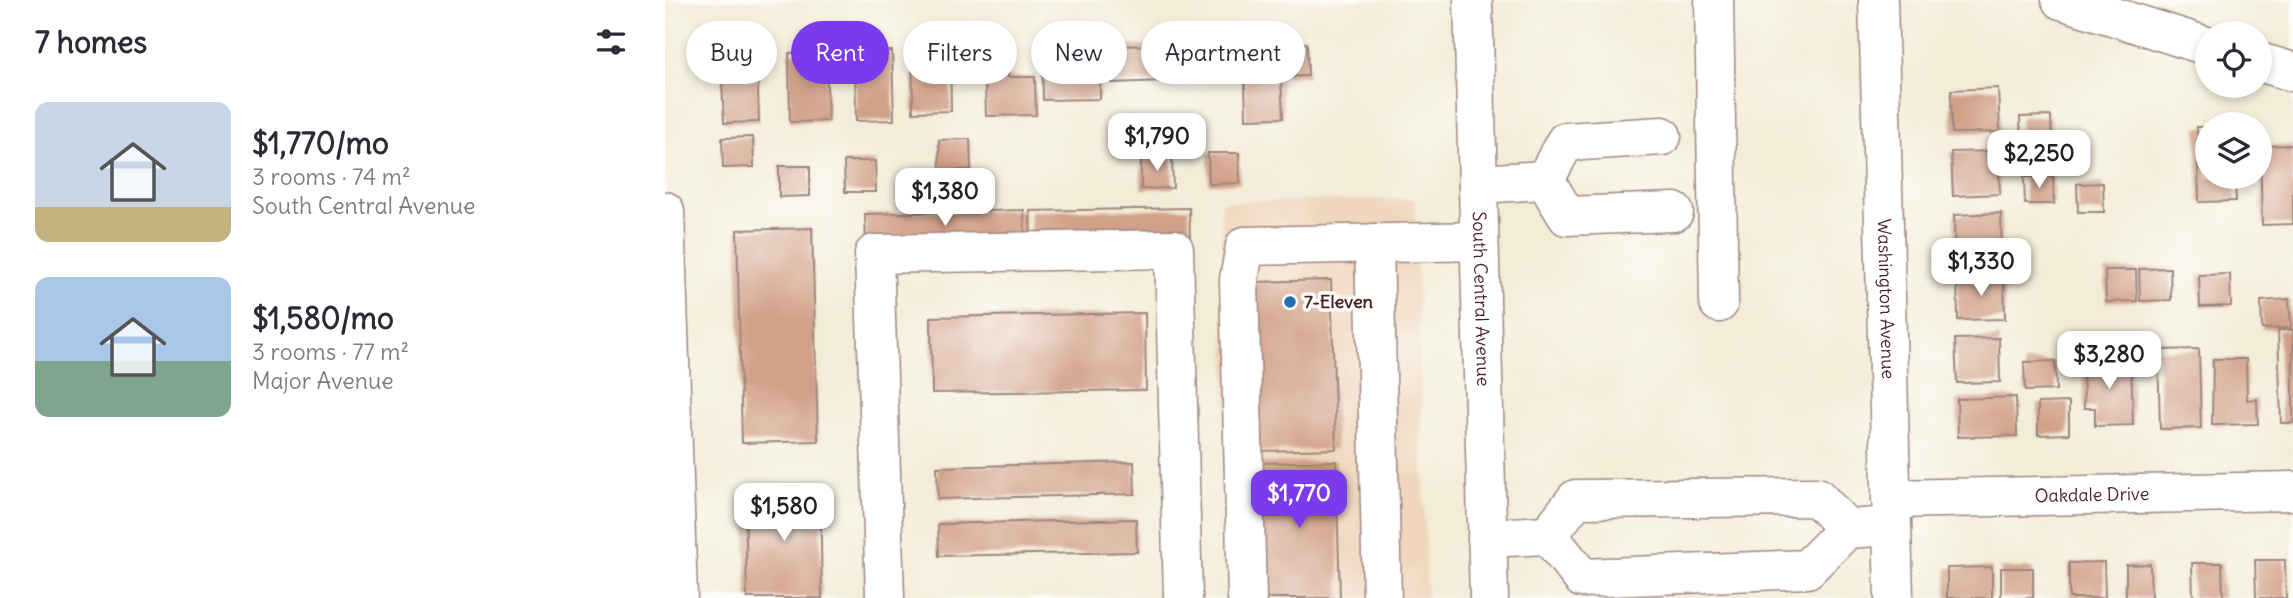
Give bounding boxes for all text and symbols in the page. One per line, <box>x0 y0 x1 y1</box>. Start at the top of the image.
chip: Buy <box>686 21 777 84</box>
chip: Rent <box>791 21 889 84</box>
chip: Filters <box>903 21 1017 84</box>
chip: New <box>1031 21 1127 84</box>
chip: Apartment <box>1141 21 1305 84</box>
map controls <box>2195 21 2272 189</box>
button: locate <box>2195 21 2272 98</box>
text: 7 homes <box>35 23 147 61</box>
icon: filters <box>592 23 630 61</box>
button: layers <box>2195 112 2272 189</box>
pin: $1,790 <box>1100 114 1214 173</box>
text: $1,790 <box>1124 121 1190 150</box>
text: $1,770/mo <box>252 124 389 162</box>
icon: home <box>91 130 175 214</box>
pin: $2,250 <box>1982 130 2096 190</box>
text: $2,250 <box>2003 138 2075 167</box>
text: 3 rooms · 74 m² <box>252 162 411 191</box>
pin: $1,380 <box>888 168 1002 228</box>
text: $1,380 <box>911 176 979 205</box>
text: South Central Avenue <box>252 191 475 220</box>
street label: South Central Avenue <box>1468 211 1495 387</box>
street label: Washington Avenue <box>1873 218 1900 379</box>
pin: $1,330 <box>1924 238 2038 298</box>
text: $1,330 <box>1947 246 2015 275</box>
place label: 7-Eleven <box>1304 290 1374 313</box>
marker: 7-Eleven <box>1282 294 1298 310</box>
text: $1,580/mo <box>252 299 394 337</box>
icon: home <box>91 305 175 389</box>
pin: $3,280 <box>2052 332 2166 391</box>
text: 3 rooms · 77 m² <box>252 337 409 366</box>
text: $3,280 <box>2073 339 2145 368</box>
text: Major Avenue <box>252 366 394 395</box>
pin: $1,770 <box>1242 470 1356 530</box>
text: $1,770 <box>1267 478 1331 507</box>
street label: Oakdale Drive <box>2034 482 2150 507</box>
pin: $1,580 <box>727 484 841 543</box>
text: $1,580 <box>750 491 818 520</box>

